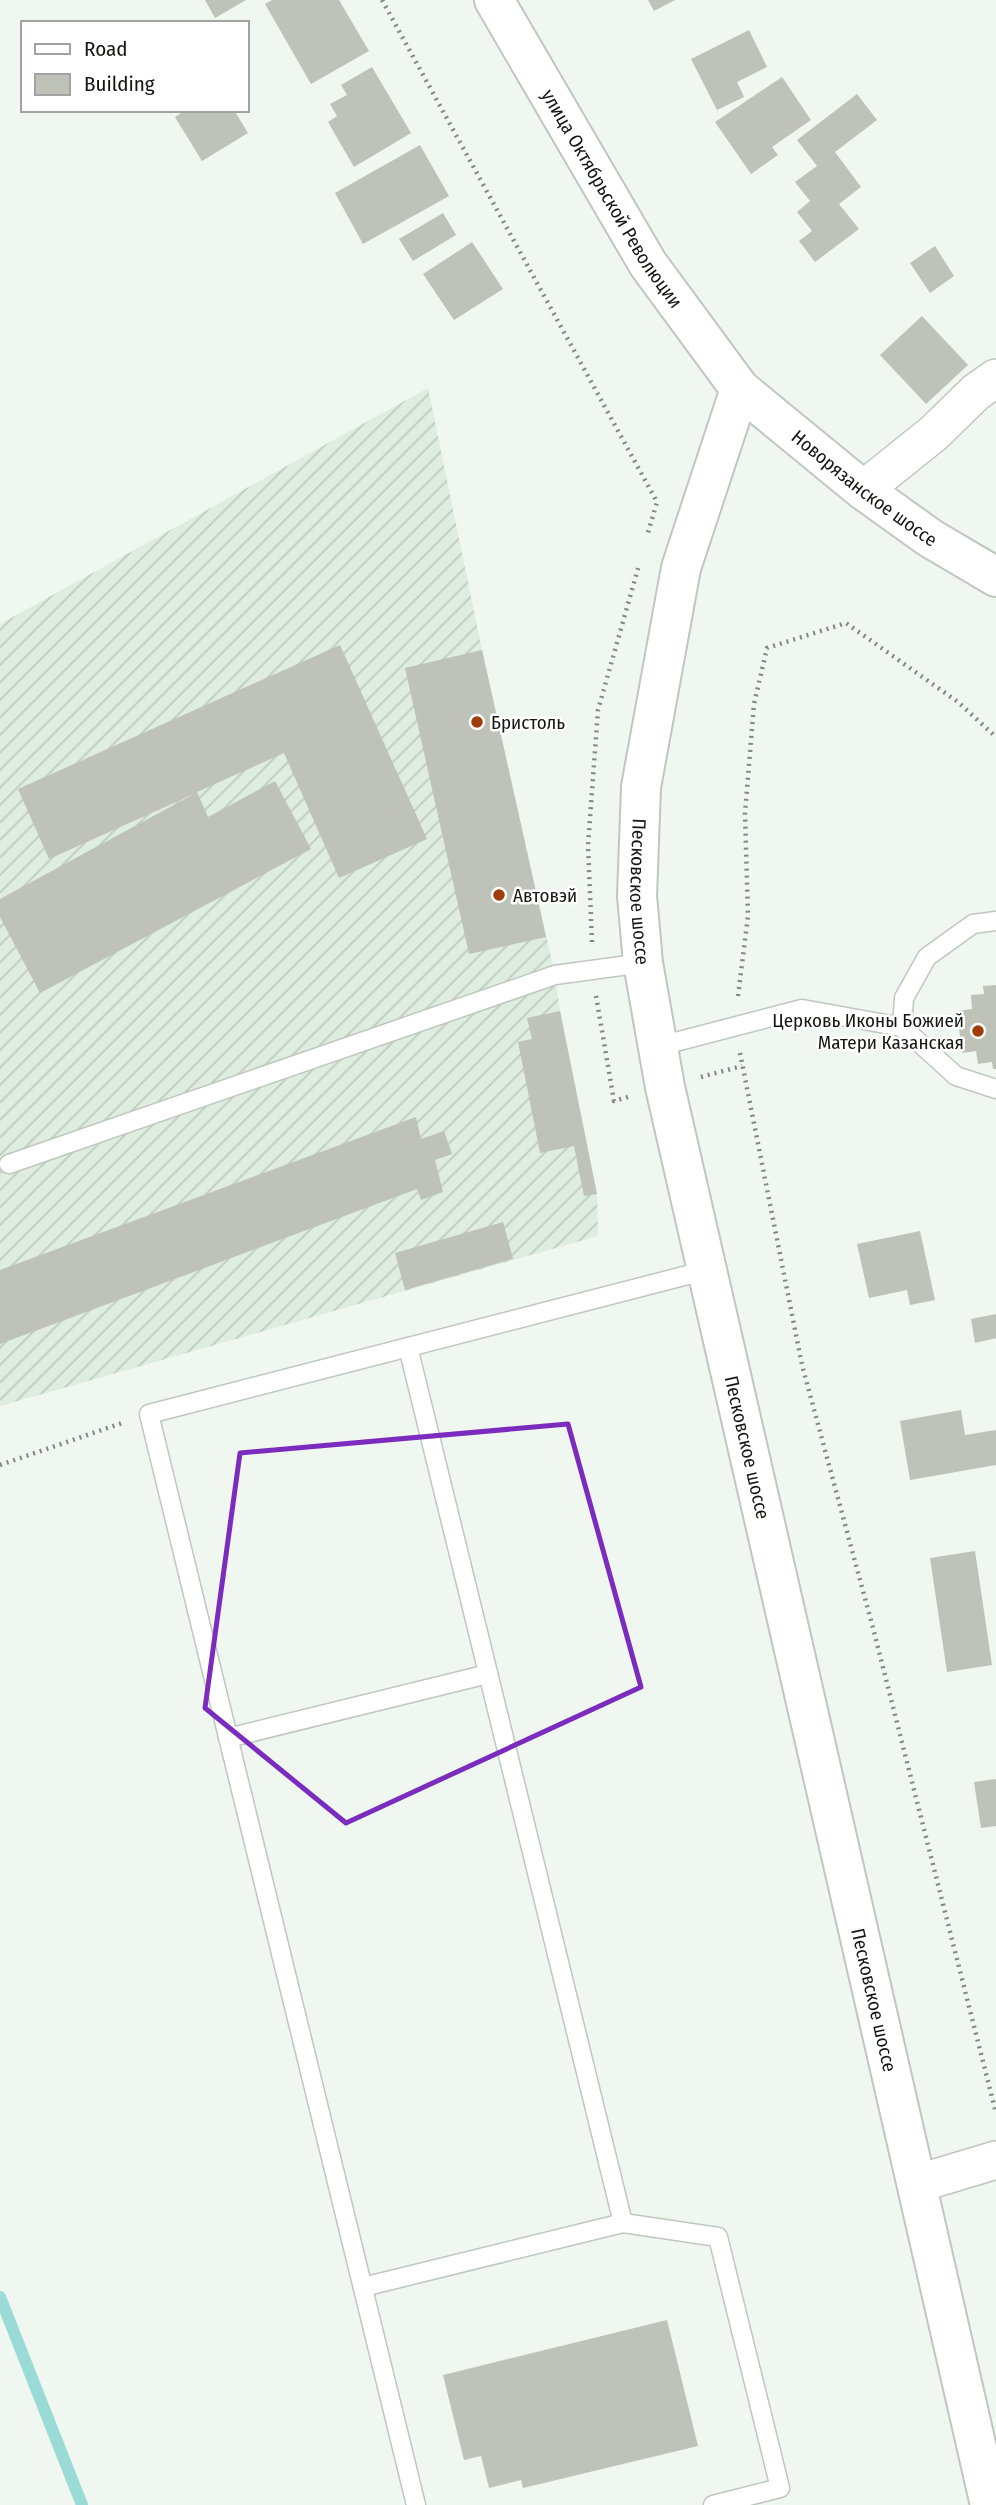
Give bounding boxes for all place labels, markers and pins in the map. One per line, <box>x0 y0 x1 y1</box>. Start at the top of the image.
place label: Бристоль <box>491 711 565 734</box>
marker: Бристоль <box>469 714 485 730</box>
place label: Автовэй <box>513 884 577 907</box>
marker: Автовэй <box>491 887 507 903</box>
place label: Церковь Иконы Божией Матери Казанская <box>772 1009 964 1054</box>
marker: Церковь Иконы Божией Матери Казанская <box>970 1023 986 1039</box>

